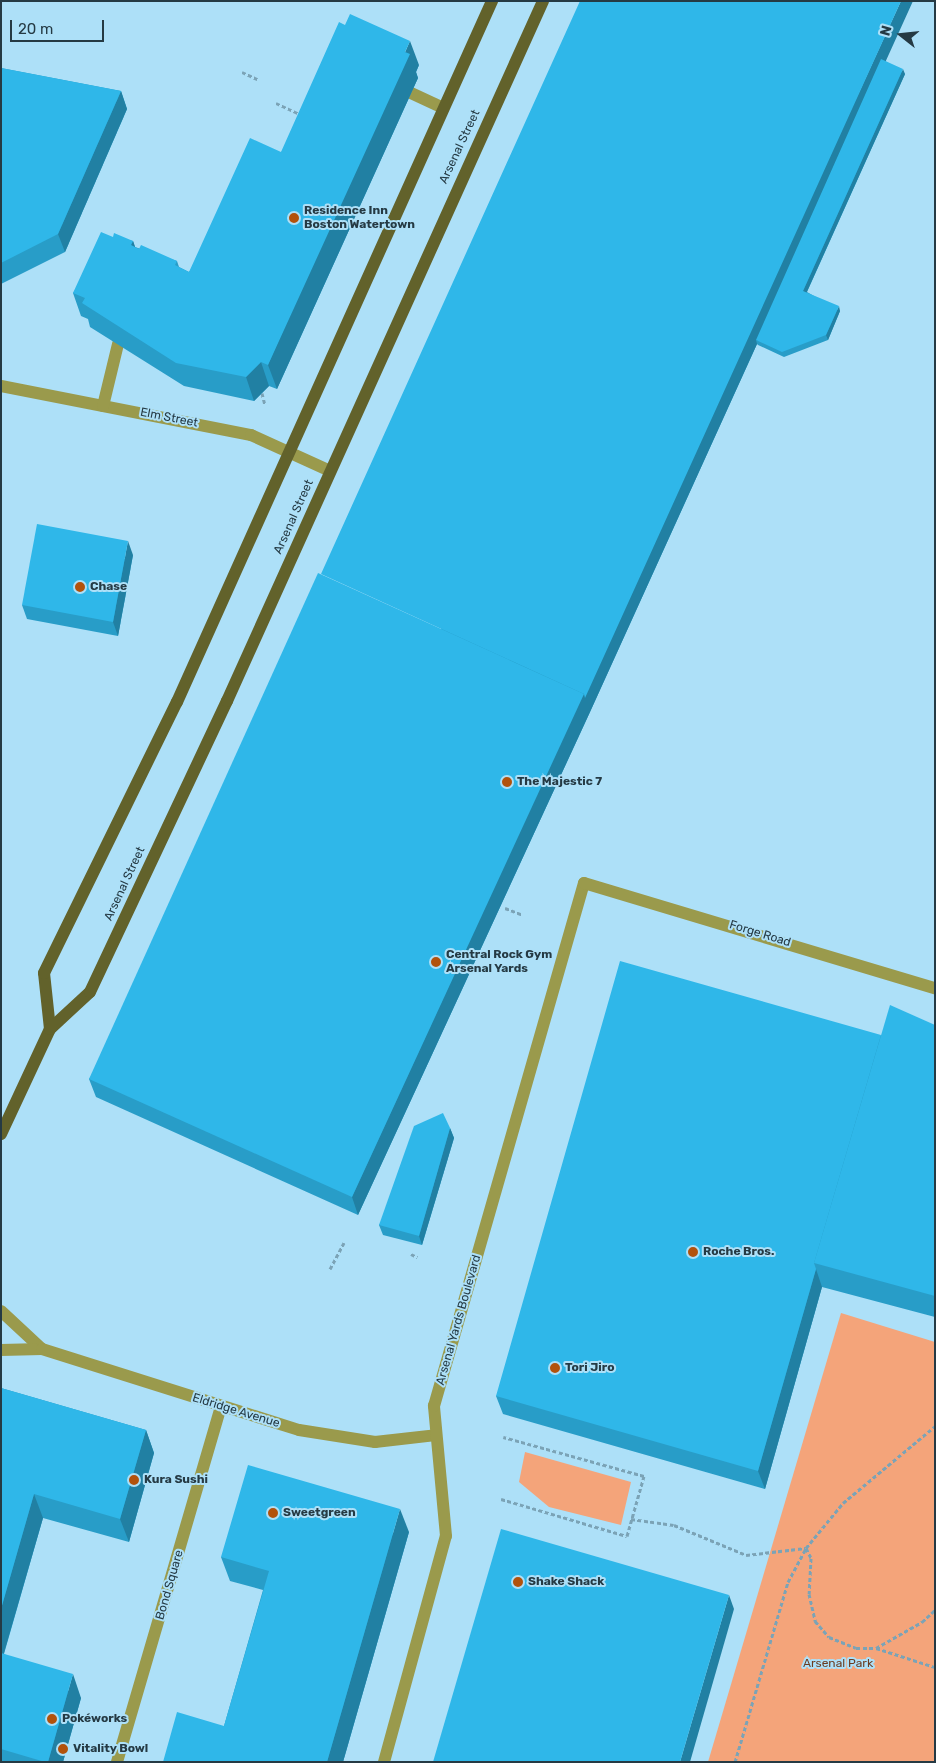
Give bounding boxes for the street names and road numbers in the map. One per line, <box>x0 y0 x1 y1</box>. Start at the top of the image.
street label: Arsenal Street <box>437 108 483 186</box>
street label: Elm Street <box>139 405 199 431</box>
street label: Arsenal Street <box>271 478 317 556</box>
street label: Arsenal Street <box>102 845 148 923</box>
street label: Forge Road <box>728 918 792 950</box>
street label: Arsenal Yards Boulevard <box>433 1253 485 1387</box>
street label: Eldridge Avenue <box>190 1391 282 1431</box>
street label: Bond Square <box>153 1548 187 1622</box>

